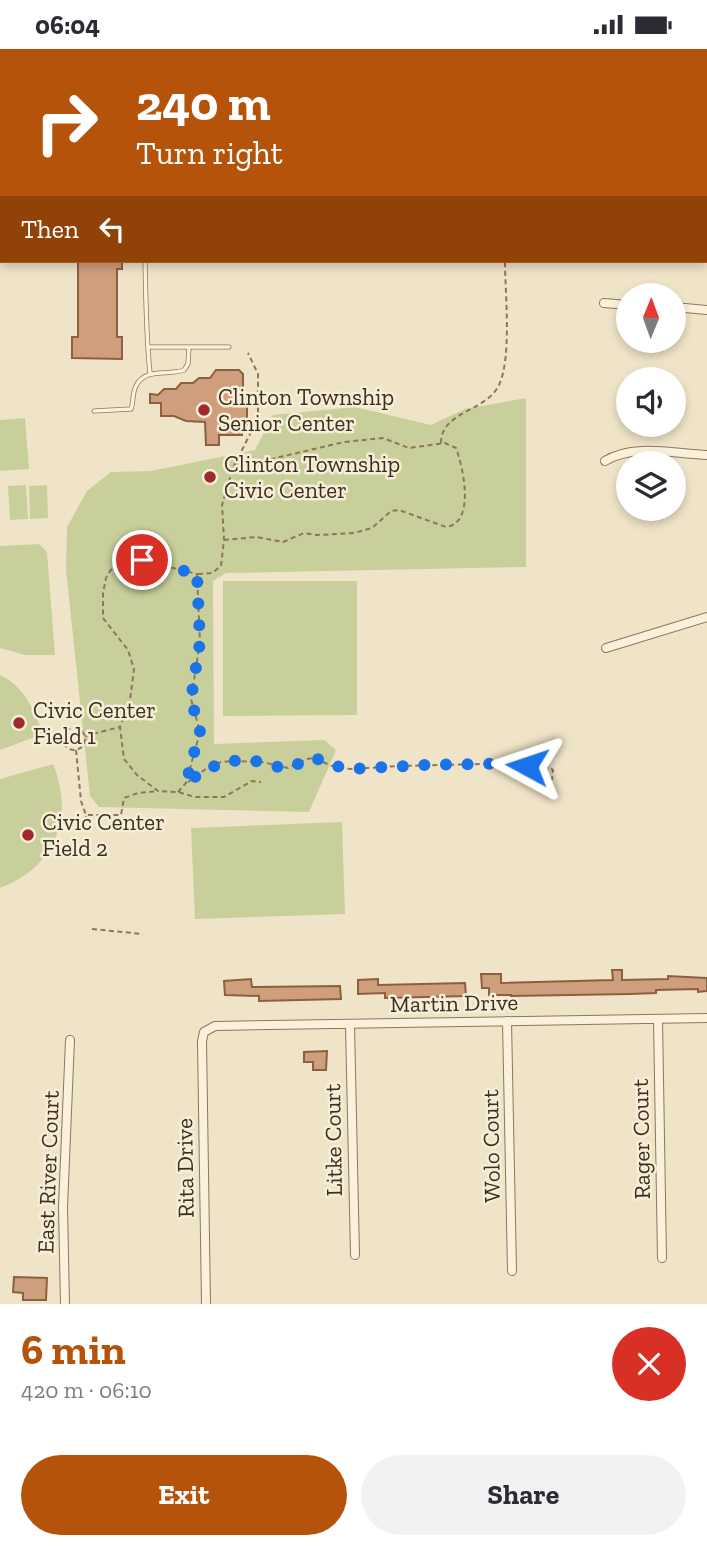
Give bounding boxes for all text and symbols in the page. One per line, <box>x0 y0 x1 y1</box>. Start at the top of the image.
text: 06:04 <box>35 9 100 41</box>
text: 240 m <box>136 74 271 133</box>
icon: right <box>21 77 112 168</box>
text: Turn right <box>136 134 283 172</box>
icon: left <box>93 210 131 248</box>
text: Then <box>21 213 79 245</box>
north arrow <box>616 283 686 353</box>
map controls <box>616 283 686 521</box>
button: sound <box>616 367 686 437</box>
place label: Clinton Township Senior Center <box>218 383 394 437</box>
marker: Clinton Township Senior Center <box>196 402 212 418</box>
place label: Clinton Township Civic Center <box>224 450 400 504</box>
button: layers <box>616 451 686 521</box>
marker: Clinton Township Civic Center <box>202 469 218 485</box>
pin <box>112 530 172 590</box>
icon: arrive <box>123 541 161 579</box>
place label: Civic Center Field 1 <box>33 696 156 750</box>
marker: Civic Center Field 1 <box>11 715 27 731</box>
position arrow <box>490 729 564 803</box>
place label: Civic Center Field 2 <box>42 808 165 862</box>
marker: Civic Center Field 2 <box>20 827 36 843</box>
street label: Martin Drive <box>390 988 518 1018</box>
street label: Rager Court <box>626 1078 656 1200</box>
street label: Litke Court <box>318 1083 348 1197</box>
street label: Wolo Court <box>476 1089 506 1203</box>
street label: East River Court <box>31 1090 65 1254</box>
street label: Rita Drive <box>170 1118 200 1218</box>
text: 6 min <box>21 1324 126 1375</box>
button: close <box>612 1327 686 1401</box>
text: 420 m · 06:10 <box>21 1376 152 1404</box>
button: Exit <box>21 1455 347 1535</box>
button: Share <box>361 1455 686 1535</box>

